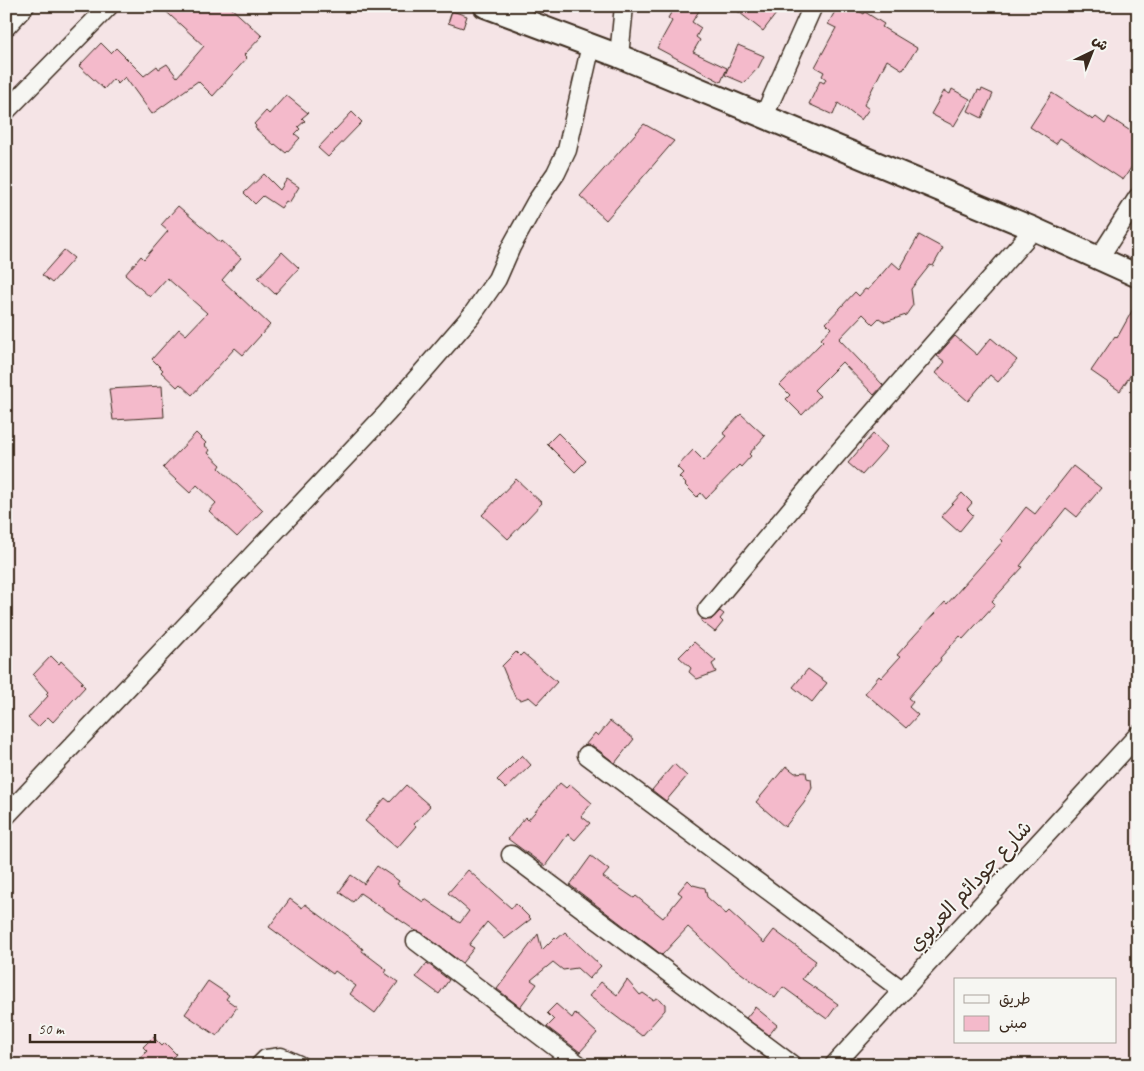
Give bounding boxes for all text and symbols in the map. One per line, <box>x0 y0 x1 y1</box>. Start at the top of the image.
north arrow <box>1066 28 1116 78</box>
text: ش <box>1089 31 1112 54</box>
street label: شارع جودائم العريوي <box>903 815 1039 959</box>
legend <box>954 978 1116 1044</box>
text: طريق <box>999 990 1031 1009</box>
scale bar <box>30 1011 155 1043</box>
text: مبنى <box>999 1014 1027 1033</box>
text: 50 m <box>38 1020 65 1039</box>

